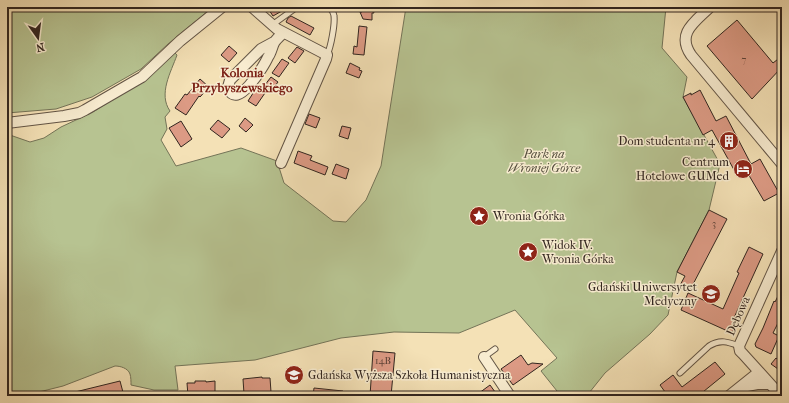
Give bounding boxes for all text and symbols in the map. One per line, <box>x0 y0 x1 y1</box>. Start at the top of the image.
north arrow <box>18 18 58 58</box>
text: N <box>34 40 46 55</box>
house number: 7 <box>742 54 747 66</box>
district label: Kolonia Przybyszewskiego <box>191 65 293 96</box>
building icon: Dom studenta nr 4 <box>718 130 740 152</box>
place label: Dom studenta nr 4 <box>618 134 716 148</box>
park label: Park na Wroniej Górce <box>508 147 581 175</box>
place label: Centrum Hotelowe GUMed <box>636 155 729 183</box>
hotel icon: Centrum Hotelowe GUMed <box>732 158 754 180</box>
place icon: Wronia Górka <box>468 205 490 227</box>
place label: Wronia Górka <box>492 209 565 223</box>
house number: 3 <box>712 218 716 230</box>
place label: Widok IV. Wronia Górka <box>541 238 614 266</box>
place icon: Widok IV. Wronia Górka <box>517 241 539 263</box>
place label: Gdański Uniwersytet Medyczny <box>588 280 698 308</box>
school or university icon: Gdański Uniwersytet Medyczny <box>700 283 722 305</box>
street label: Dębowa <box>723 294 753 338</box>
house number: 14B <box>375 355 391 367</box>
school or university icon: Gdańska Wyższa Szkoła Humanistyczna <box>283 364 305 386</box>
place label: Gdańska Wyższa Szkoła Humanistyczna <box>308 368 511 382</box>

